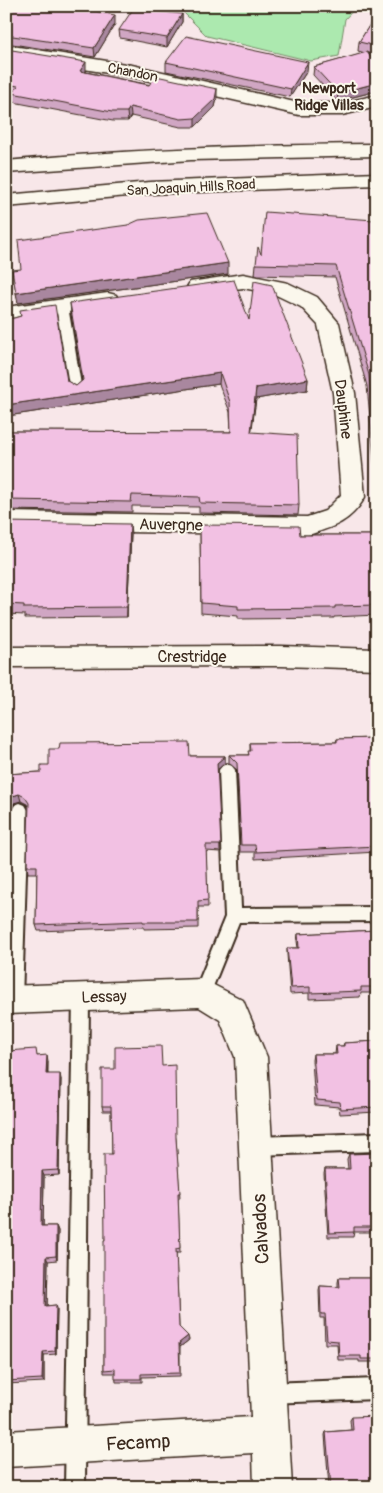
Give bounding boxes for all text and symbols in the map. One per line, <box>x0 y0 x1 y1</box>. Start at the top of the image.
street label: Chandon <box>106 59 160 86</box>
district label: Newport Ridge Villas <box>294 79 364 115</box>
street label: San Joaquin Hills Road <box>126 176 256 199</box>
street label: Dauphine <box>329 378 357 440</box>
street label: Auvergne <box>139 514 203 536</box>
street label: Crestridge <box>158 647 227 667</box>
street label: Lessay <box>81 986 127 1008</box>
street label: Calvados <box>247 1193 275 1265</box>
street label: Fecamp <box>105 1429 171 1457</box>

